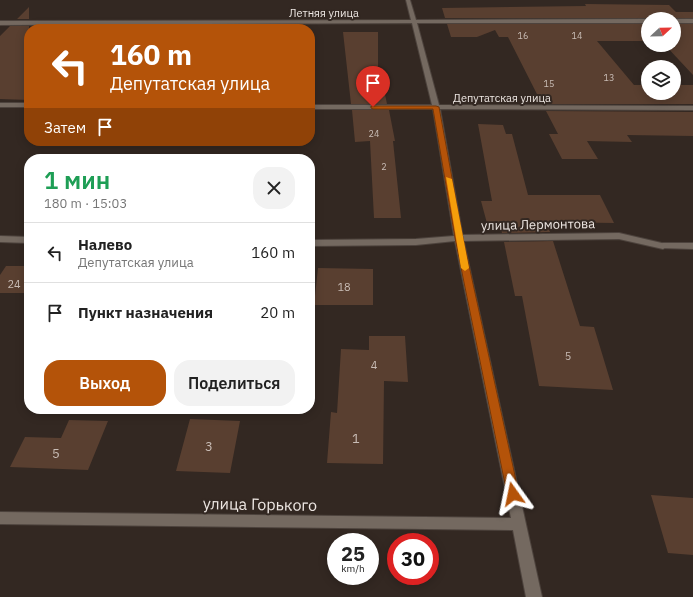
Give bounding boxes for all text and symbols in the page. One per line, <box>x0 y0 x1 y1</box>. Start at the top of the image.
street label: Летняя улица <box>289 6 359 20</box>
north arrow <box>641 12 681 52</box>
map controls <box>641 12 681 100</box>
house number: 16 <box>518 30 528 41</box>
house number: 14 <box>572 30 582 41</box>
text: 160 m <box>110 36 192 73</box>
icon: left <box>44 40 96 92</box>
button: layers <box>641 60 681 100</box>
pin <box>356 66 390 107</box>
text: Депутатская улица <box>110 72 270 95</box>
icon: arrive <box>362 72 384 94</box>
house number: 13 <box>604 72 614 83</box>
house number: 15 <box>544 78 554 89</box>
street label: Депутатская улица <box>453 91 551 105</box>
icon: arrive <box>94 116 116 138</box>
text: Затем <box>44 118 86 137</box>
house number: 24 <box>369 128 379 139</box>
house number: 2 <box>381 161 387 172</box>
text: 1 мин <box>44 164 110 196</box>
button: close <box>253 167 295 209</box>
text: 180 m · 15:03 <box>44 195 127 212</box>
street label: улица Лермонтова <box>481 215 595 234</box>
text: Налево <box>78 235 132 254</box>
icon: left <box>44 242 66 264</box>
text: 160 m <box>251 243 295 262</box>
text: Депутатская улица <box>78 254 194 271</box>
house number: 24 <box>7 277 21 291</box>
house number: 18 <box>337 280 351 294</box>
icon: arrive <box>44 302 66 324</box>
text: Пункт назначения <box>78 303 213 322</box>
text: 20 m <box>260 303 295 322</box>
house number: 5 <box>565 349 571 363</box>
house number: 4 <box>371 358 378 372</box>
button: Выход <box>44 360 166 406</box>
button: Поделиться <box>174 360 295 406</box>
house number: 1 <box>352 430 360 447</box>
house number: 3 <box>205 438 213 455</box>
house number: 5 <box>52 445 60 462</box>
position arrow <box>492 473 534 515</box>
street label: улица Горького <box>203 493 317 515</box>
speed limit sign: 30 <box>387 533 439 585</box>
text: 25 <box>341 540 365 567</box>
text: km/h <box>341 562 365 575</box>

